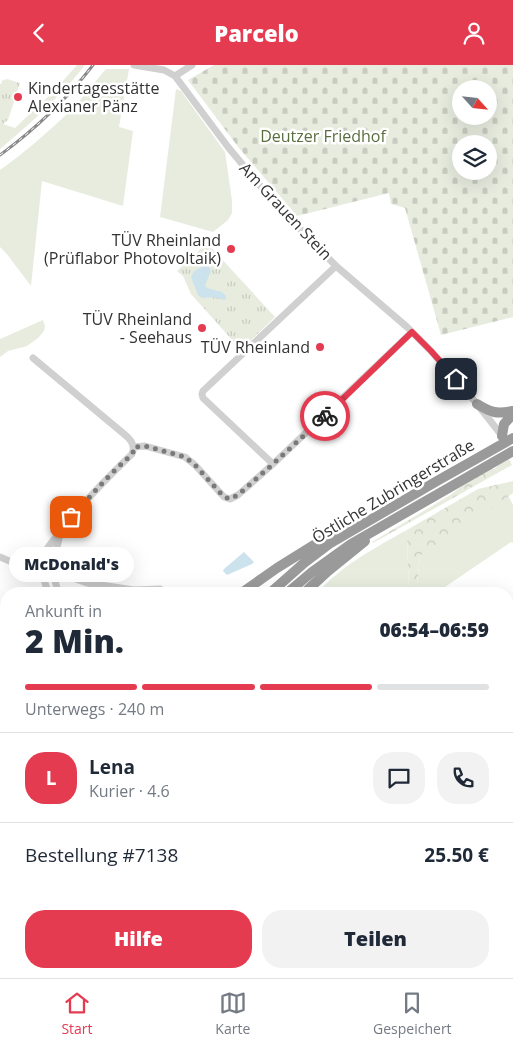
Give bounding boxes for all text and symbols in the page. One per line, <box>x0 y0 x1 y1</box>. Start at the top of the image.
text: Parcelo <box>214 18 299 48</box>
icon: back <box>25 19 53 47</box>
icon: person <box>460 19 488 47</box>
place label: Kindertagesstätte Alexianer Pänz <box>28 77 159 117</box>
north arrow <box>452 80 498 125</box>
map controls <box>452 80 497 180</box>
marker: Kindertagesstätte Alexianer Pänz <box>12 91 24 103</box>
park label: Deutzer Friedhof <box>260 125 387 147</box>
button: layers <box>452 135 497 180</box>
street label: Am Grauen Stein <box>235 157 337 265</box>
place label: TÜV Rheinland (Prüflabor Photovoltaik) <box>44 229 221 269</box>
marker: TÜV Rheinland (Prüflabor Photovoltaik) <box>225 243 237 255</box>
place label: TÜV Rheinland - Seehaus <box>83 308 192 348</box>
marker: TÜV Rheinland - Seehaus <box>196 322 208 334</box>
place label: TÜV Rheinland <box>201 336 310 358</box>
marker: TÜV Rheinland <box>314 341 326 353</box>
pin <box>435 358 477 400</box>
icon: home <box>442 365 470 393</box>
courier <box>300 391 350 441</box>
icon: bike <box>311 402 339 430</box>
street label: Östliche Zubringerstraße <box>308 434 478 548</box>
pin <box>50 496 92 538</box>
icon: bag <box>57 503 85 531</box>
callout: McDonald's <box>8 547 134 582</box>
text: McDonald's <box>24 553 119 575</box>
text: Ankunft in <box>25 600 102 622</box>
text: 06:54–06:59 <box>379 617 489 643</box>
text: 2 Min. <box>25 619 124 662</box>
text: Unterwegs · 240 m <box>25 698 164 720</box>
button: chat <box>373 752 425 804</box>
button: phone <box>437 752 489 804</box>
text: Lena <box>89 754 135 780</box>
text: L <box>46 765 56 791</box>
text: Kurier · 4.6 <box>89 780 170 802</box>
text: Bestellung #7138 <box>25 842 178 868</box>
text: 25.50 € <box>424 842 489 868</box>
button: Hilfe <box>25 910 252 968</box>
button: Teilen <box>262 910 489 968</box>
tab: Start <box>61 989 93 1038</box>
tab: Karte <box>215 989 250 1038</box>
tab: Gespeichert <box>373 989 452 1038</box>

